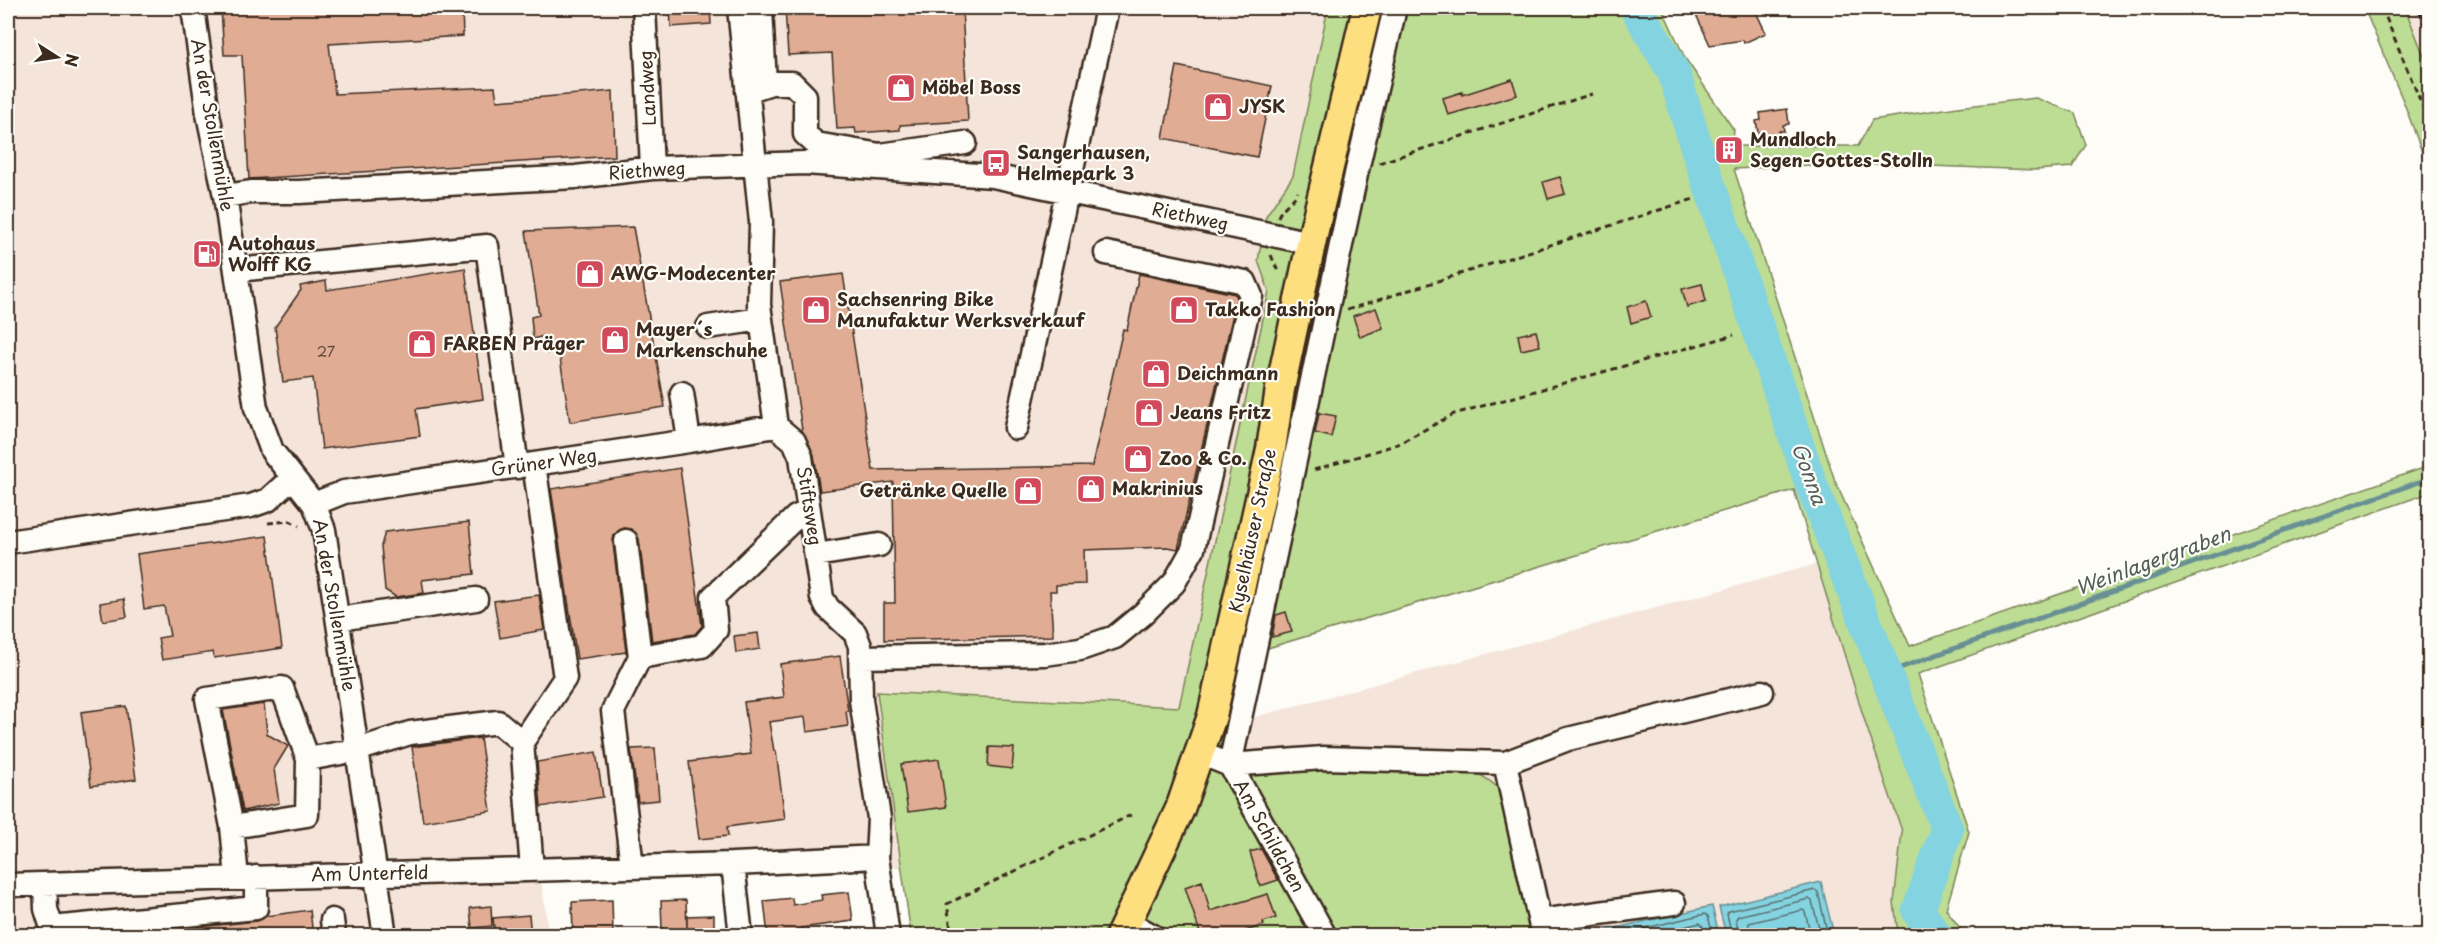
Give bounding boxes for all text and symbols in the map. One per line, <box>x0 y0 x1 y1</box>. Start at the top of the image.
north arrow <box>27 27 87 87</box>
street label: An der Stollenmühle <box>185 36 242 213</box>
street label: Landweg <box>631 49 662 127</box>
text: N <box>60 52 86 69</box>
shop icon: Möbel Boss <box>885 72 917 104</box>
place label: Möbel Boss <box>922 73 1021 100</box>
shop icon: JYSK <box>1202 91 1234 123</box>
place label: JYSK <box>1239 92 1285 119</box>
place label: Mundloch Segen-Gottes-Stolln <box>1750 125 1933 173</box>
building icon: Mundloch Segen-Gottes-Stolln <box>1713 134 1745 166</box>
place label: Sangerhausen, Helmepark 3 <box>1017 138 1150 186</box>
bus stop icon: Sangerhausen, Helmepark 3 <box>980 147 1012 179</box>
street label: Riethweg <box>607 153 687 186</box>
street label: Riethweg <box>1149 194 1231 237</box>
place label: Autohaus Wolff KG <box>228 229 316 277</box>
fuel station icon: Autohaus Wolff KG <box>191 238 223 270</box>
shop icon: AWG-Modecenter <box>574 258 606 290</box>
place label: AWG-Modecenter <box>611 259 776 286</box>
place label: Sachsenring Bike Manufaktur Werksverkauf <box>837 285 1086 333</box>
shop icon: Sachsenring Bike Manufaktur Werksverkauf <box>800 294 832 326</box>
shop icon: Takko Fashion <box>1168 294 1200 326</box>
place label: Takko Fashion <box>1205 295 1336 322</box>
place label: Mayer´s Markenschuhe <box>636 315 768 363</box>
shop icon: Mayer´s Markenschuhe <box>599 324 631 356</box>
shop icon: FARBEN Präger <box>406 328 438 360</box>
place label: FARBEN Präger <box>443 329 586 356</box>
house number: 27 <box>317 339 336 362</box>
shop icon: Deichmann <box>1140 358 1172 390</box>
place label: Deichmann <box>1177 359 1278 386</box>
shop icon: Jeans Fritz <box>1133 397 1165 429</box>
place label: Jeans Fritz <box>1170 398 1271 425</box>
water label: Gonna <box>1785 439 1835 509</box>
street label: Grüner Weg <box>489 441 598 482</box>
shop icon: Zoo & Co. <box>1122 443 1154 475</box>
place label: Zoo & Co. <box>1159 444 1247 471</box>
street label: Kyselhäuser Straße <box>1221 446 1282 615</box>
street label: Stiftsweg <box>791 464 830 547</box>
shop icon: Makrinius <box>1075 473 1107 505</box>
place label: Makrinius <box>1112 474 1203 501</box>
shop icon: Getränke Quelle <box>1012 475 1044 507</box>
place label: Getränke Quelle <box>859 476 1007 503</box>
street label: An der Stollenmühle <box>307 516 364 693</box>
water label: Weinlagergraben <box>2071 518 2235 602</box>
street label: Am Schildchen <box>1228 774 1313 897</box>
street label: Am Unterfeld <box>311 858 429 887</box>

